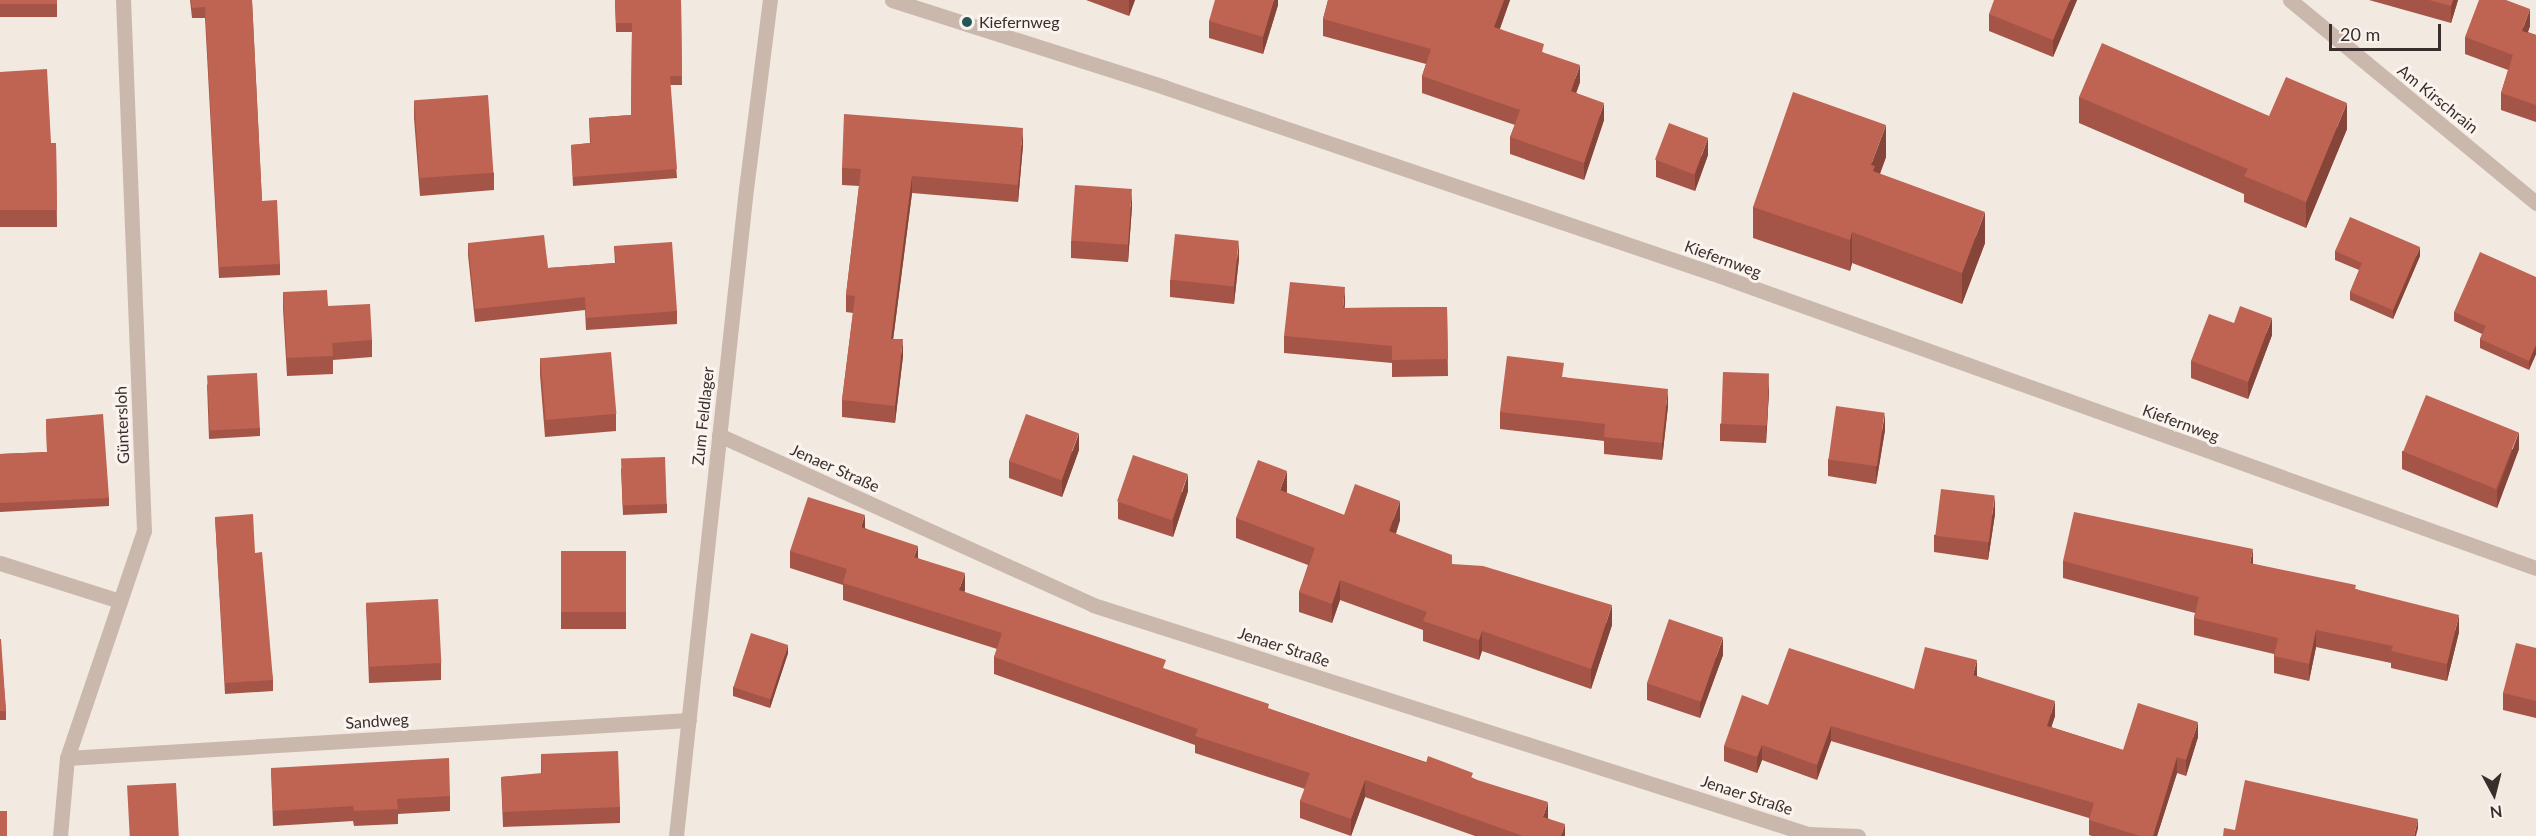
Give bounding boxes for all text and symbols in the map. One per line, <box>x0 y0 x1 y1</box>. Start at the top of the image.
place label: Kiefernweg <box>979 12 1060 32</box>
scale bar <box>2332 12 2444 50</box>
marker: Kiefernweg <box>960 15 974 29</box>
text: 20 m <box>2340 23 2380 45</box>
street label: Am Kirschrain <box>2394 61 2482 137</box>
street label: Kiefernweg <box>1682 236 1764 282</box>
street label: Zum Feldlager <box>688 366 718 466</box>
street label: Güntersloh <box>111 386 133 464</box>
street label: Kiefernweg <box>2140 400 2222 446</box>
street label: Jenaer Straße <box>787 440 883 496</box>
street label: Jenaer Straße <box>1236 623 1332 671</box>
street label: Sandweg <box>345 709 409 733</box>
north arrow <box>2464 764 2524 824</box>
street label: Jenaer Straße <box>1699 771 1795 819</box>
text: N <box>2489 802 2504 823</box>

